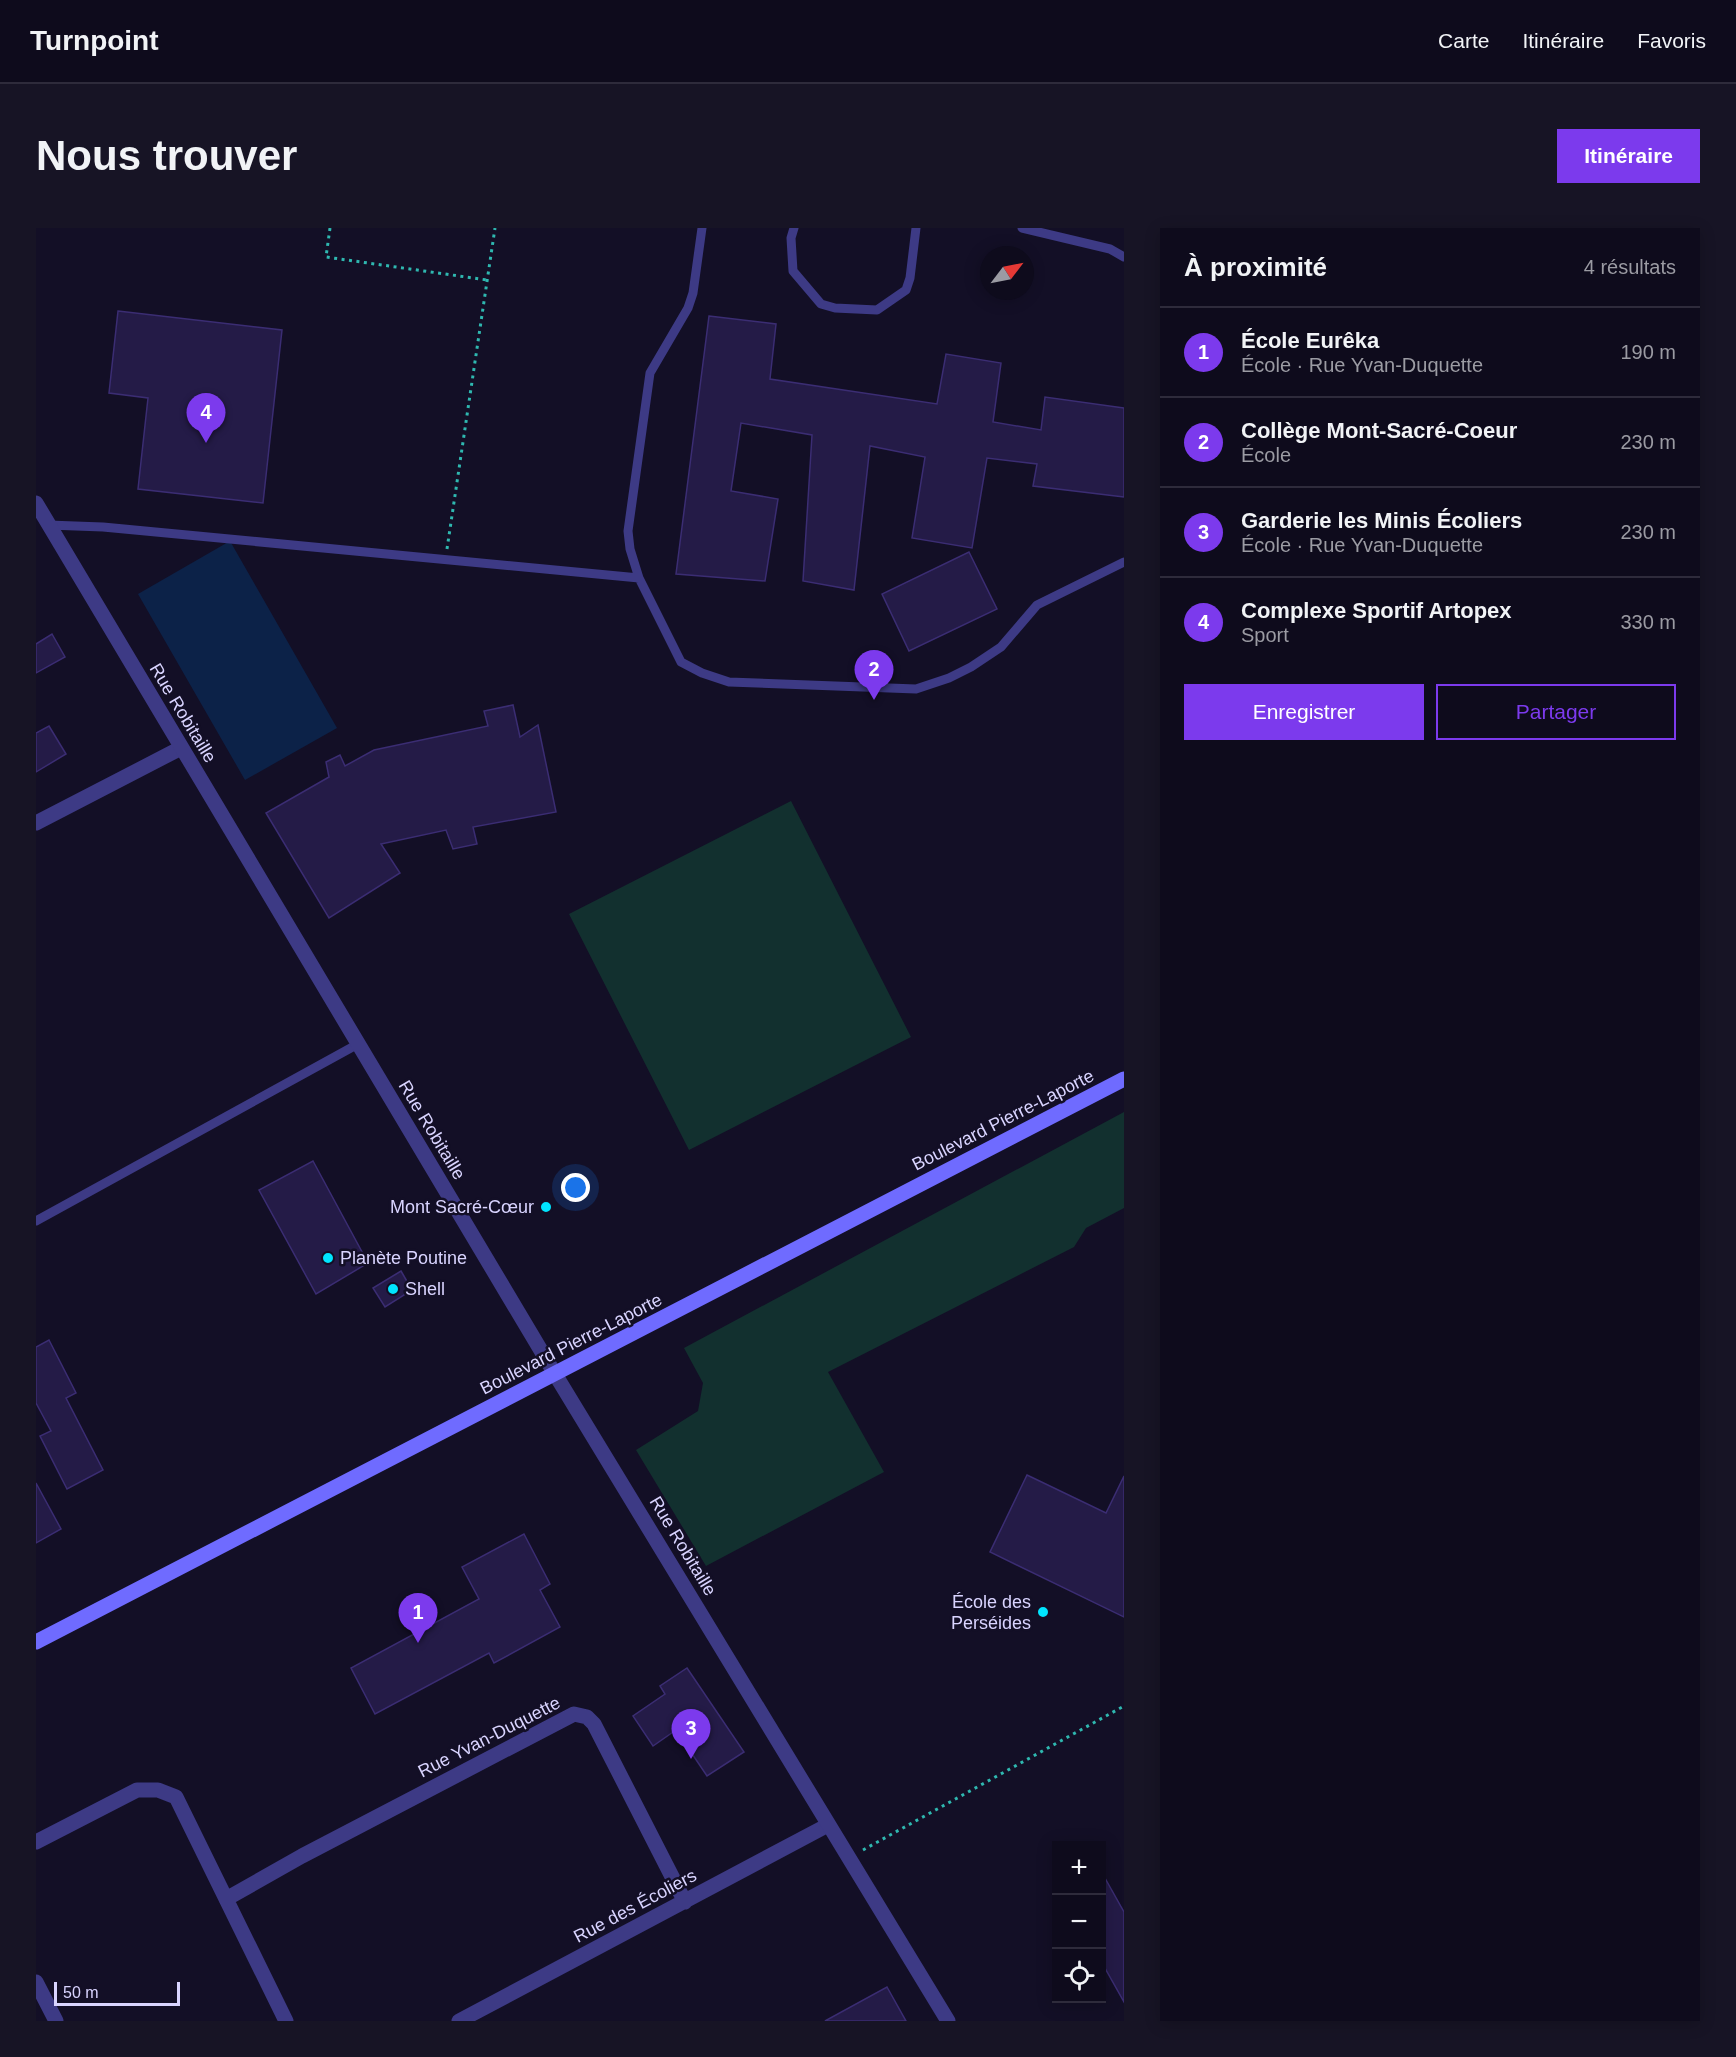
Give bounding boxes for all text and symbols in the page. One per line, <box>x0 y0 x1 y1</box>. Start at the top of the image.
text: Turnpoint <box>30 25 159 56</box>
text: Carte <box>1438 29 1489 52</box>
text: Itinéraire <box>1522 29 1604 52</box>
text: Favoris <box>1637 29 1706 52</box>
button: Itinéraire <box>1557 129 1700 183</box>
text: Nous trouver <box>36 132 297 179</box>
north arrow <box>980 246 1034 300</box>
text: À proximité <box>1184 252 1327 282</box>
text: 4 résultats <box>1584 256 1676 278</box>
text: École Eurêka <box>1241 328 1379 353</box>
text: 1 <box>1198 341 1209 363</box>
text: 190 m <box>1620 341 1676 363</box>
text: École · Rue Yvan-Duquette <box>1241 354 1483 376</box>
pin: 4 <box>186 394 226 443</box>
text: Collège Mont-Sacré-Coeur <box>1241 418 1517 443</box>
text: 2 <box>1198 431 1209 453</box>
text: 230 m <box>1620 431 1676 453</box>
text: École <box>1241 444 1291 466</box>
text: Garderie les Minis Écoliers <box>1241 508 1522 533</box>
text: 3 <box>1198 521 1209 543</box>
text: 230 m <box>1620 521 1676 543</box>
text: École · Rue Yvan-Duquette <box>1241 534 1483 556</box>
text: Complexe Sportif Artopex <box>1241 598 1512 623</box>
text: 4 <box>1198 611 1209 633</box>
text: 330 m <box>1620 611 1676 633</box>
text: Sport <box>1241 624 1289 646</box>
pin: 2 <box>854 650 894 700</box>
street label: Rue Robitaille <box>146 660 220 766</box>
button: Enregistrer <box>1184 684 1424 740</box>
button: Partager <box>1436 684 1676 740</box>
street label: Boulevard Pierre-Laporte <box>909 1065 1097 1175</box>
street label: Rue Robitaille <box>395 1077 469 1183</box>
your location <box>561 1173 590 1202</box>
place label: Mont Sacré-Cœur <box>390 1197 534 1217</box>
marker: Mont Sacré-Cœur <box>539 1200 553 1214</box>
place label: Planète Poutine <box>340 1248 467 1268</box>
marker: Planète Poutine <box>321 1251 335 1265</box>
place label: Shell <box>405 1279 445 1299</box>
marker: Shell <box>386 1282 400 1296</box>
street label: Boulevard Pierre-Laporte <box>477 1289 665 1399</box>
street label: Rue Robitaille <box>646 1493 720 1599</box>
place label: École des Perséides <box>951 1592 1031 1633</box>
pin: 1 <box>398 1594 437 1643</box>
marker: École des Perséides <box>1036 1605 1050 1619</box>
street label: Rue Yvan-Duquette <box>415 1693 563 1781</box>
pin: 3 <box>672 1710 710 1759</box>
map controls <box>1052 1841 1106 2003</box>
button: + <box>1052 1841 1106 1895</box>
street label: Rue des Écoliers <box>570 1865 700 1947</box>
button: − <box>1052 1895 1106 1949</box>
button: locate <box>1052 1949 1106 2003</box>
scale bar <box>54 1979 180 2006</box>
text: 50 m <box>63 1984 99 2001</box>

